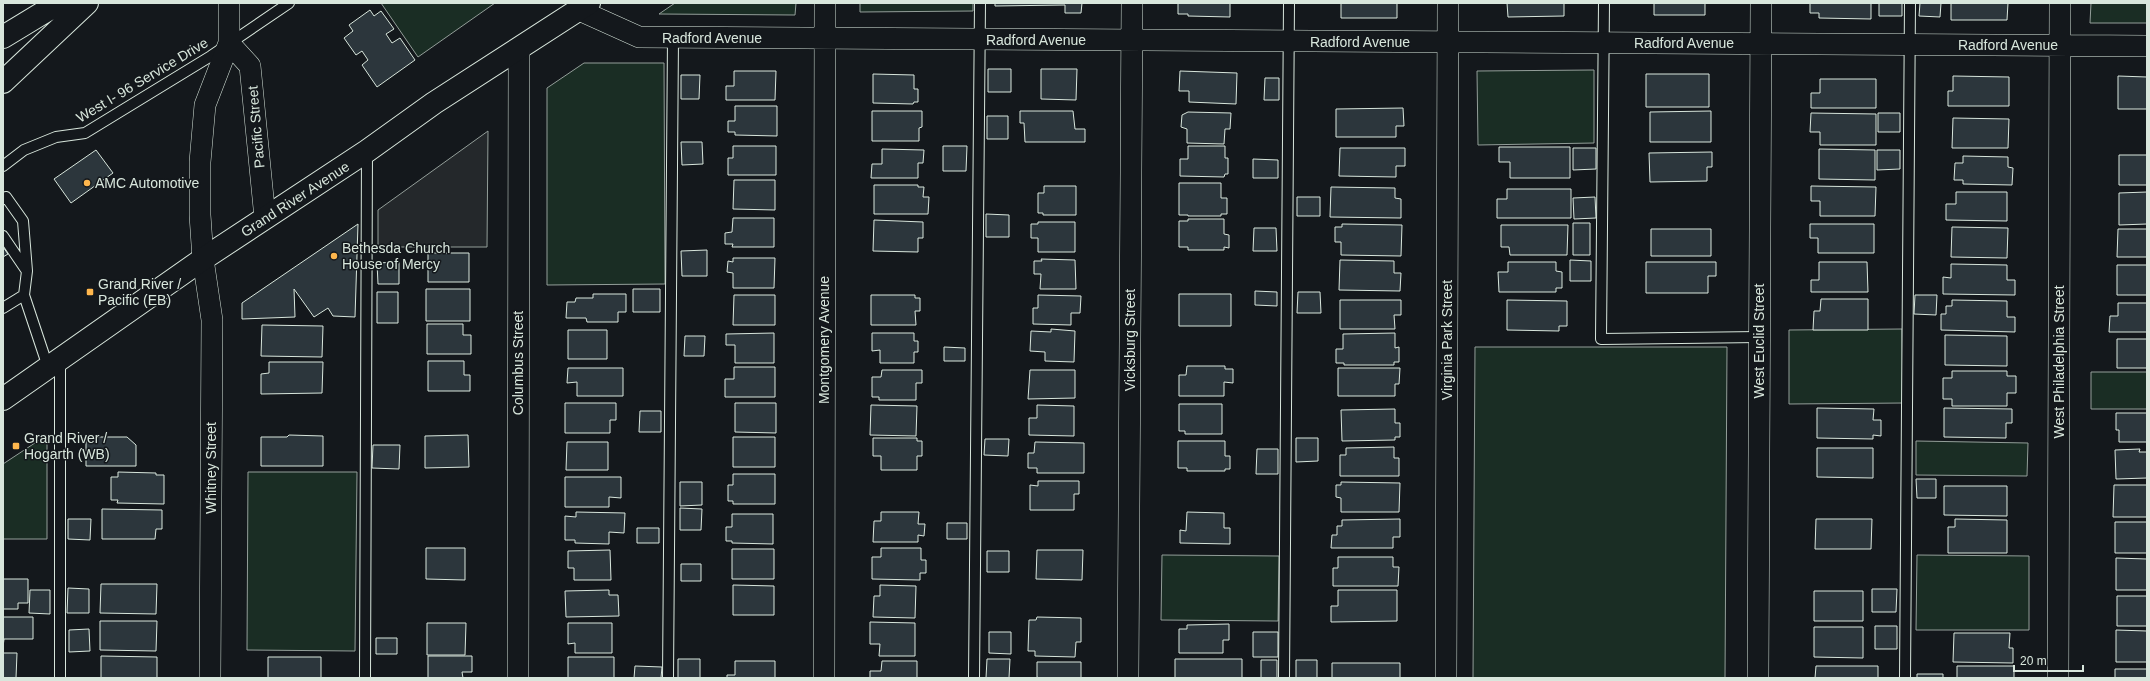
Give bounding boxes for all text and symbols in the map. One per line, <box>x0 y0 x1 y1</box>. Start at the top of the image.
street label: Radford Avenue <box>662 30 762 46</box>
street label: Radford Avenue <box>986 32 1086 48</box>
street label: West I- 96 Service Drive <box>73 34 211 126</box>
street label: Radford Avenue <box>1310 34 1410 50</box>
street label: Radford Avenue <box>1634 35 1734 51</box>
street label: Radford Avenue <box>1958 37 2058 53</box>
street label: Pacific Street <box>244 85 268 169</box>
street label: Grand River Avenue <box>238 158 352 240</box>
place label: AMC Automotive <box>95 175 199 191</box>
marker: AMC Automotive <box>82 178 92 188</box>
place label: Bethesda Church House of Mercy <box>342 240 450 272</box>
marker: Bethesda Church House of Mercy <box>329 251 339 261</box>
place label: Grand River / Pacific (EB) <box>98 276 181 308</box>
street label: Montgomery Avenue <box>816 276 832 404</box>
street label: Virginia Park Street <box>1439 280 1455 400</box>
street label: West Euclid Street <box>1751 283 1767 398</box>
street label: West Philadelphia Street <box>2051 285 2067 439</box>
marker: Grand River / Pacific (EB) <box>85 287 95 297</box>
street label: Vicksburg Street <box>1122 289 1138 391</box>
street label: Columbus Street <box>510 311 526 415</box>
street label: Whitney Street <box>203 422 219 514</box>
place label: Grand River / Hogarth (WB) <box>24 430 110 462</box>
marker: Grand River / Hogarth (WB) <box>11 441 21 451</box>
scale bar <box>2014 647 2083 673</box>
text: 20 m <box>2020 654 2047 668</box>

